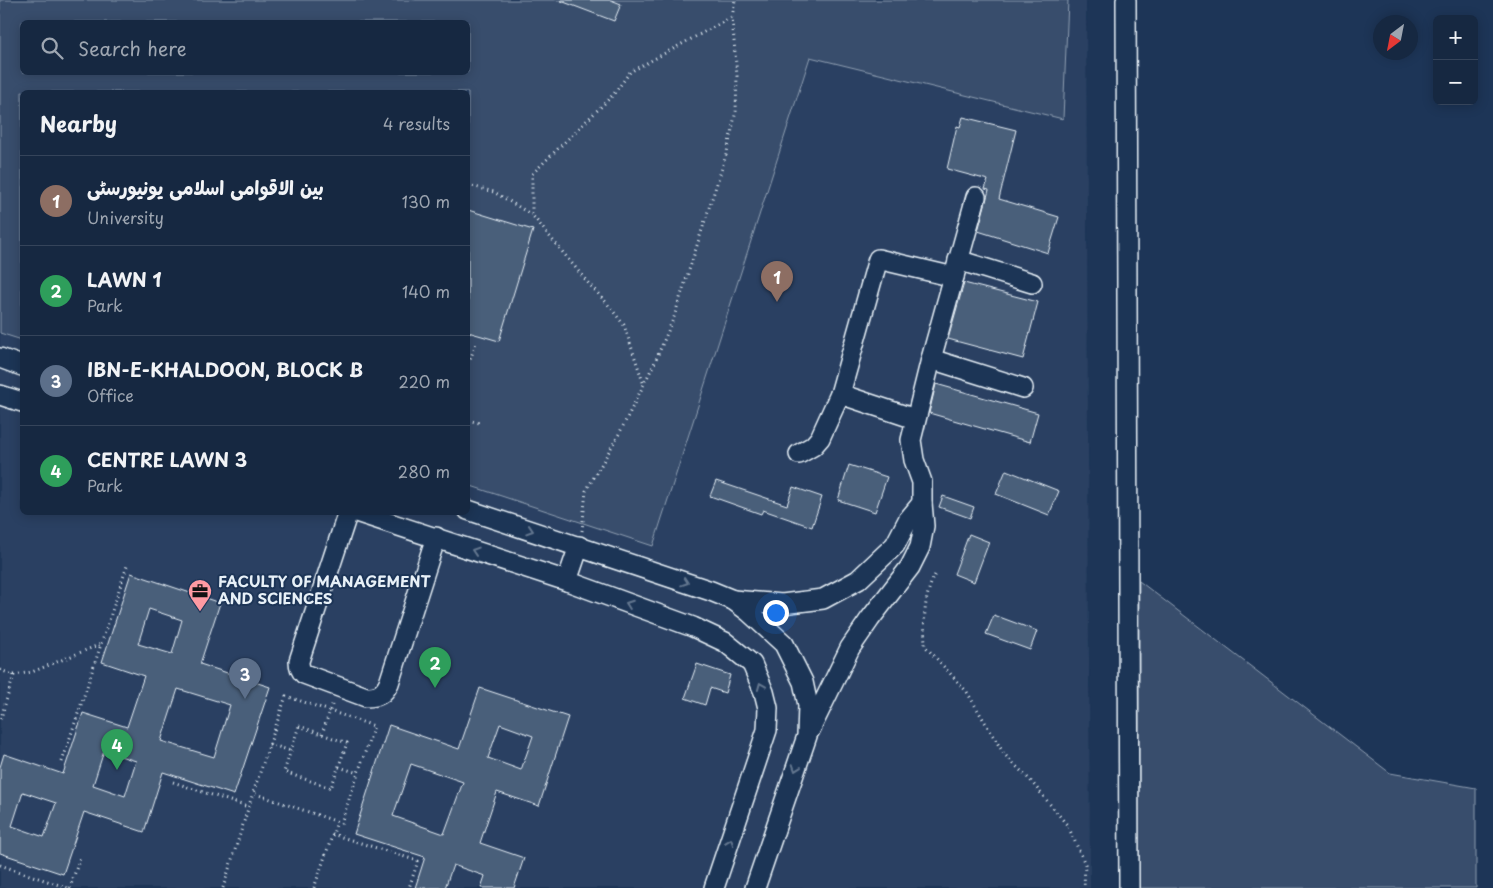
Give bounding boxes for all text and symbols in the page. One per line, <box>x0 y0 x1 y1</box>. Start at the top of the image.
north arrow <box>1373 15 1418 60</box>
map controls <box>1433 15 1478 105</box>
button: + <box>1433 15 1478 60</box>
search box <box>20 20 470 75</box>
icon: search <box>38 34 66 62</box>
text: Search here <box>78 34 187 62</box>
button: − <box>1433 60 1478 105</box>
text: Nearby <box>40 107 117 139</box>
text: 4 results <box>383 111 450 135</box>
text: بین الاقوامی اسلامی یونیورسٹی <box>87 173 324 201</box>
text: 1 <box>52 189 60 213</box>
text: 130 m <box>402 189 450 213</box>
text: University <box>87 205 164 229</box>
pin: 1 <box>761 261 793 302</box>
text: LAWN 1 <box>87 265 162 293</box>
text: 2 <box>50 279 62 303</box>
text: 140 m <box>402 279 450 303</box>
text: Park <box>87 293 123 317</box>
text: IBN-E-KHALDOON, BLOCK B <box>87 355 363 383</box>
text: 3 <box>51 369 61 393</box>
text: 220 m <box>399 369 450 393</box>
text: Office <box>87 383 134 407</box>
text: CENTRE LAWN 3 <box>87 445 247 473</box>
text: 4 <box>51 459 61 483</box>
text: 280 m <box>398 459 450 483</box>
text: Park <box>87 473 123 497</box>
one-way arrow <box>526 525 534 535</box>
one-way arrow <box>472 546 480 556</box>
place label: FACULTY OF MANAGEMENT AND SCIENCES <box>218 569 432 609</box>
one-way arrow <box>680 576 688 586</box>
office icon: FACULTY OF MANAGEMENT AND SCIENCES <box>187 578 213 612</box>
one-way arrow <box>625 600 634 610</box>
your location <box>763 600 789 626</box>
pin: 2 <box>419 647 451 688</box>
pin: 3 <box>229 658 261 699</box>
one-way arrow <box>757 682 768 691</box>
pin: 4 <box>101 729 133 770</box>
one-way arrow <box>792 763 802 772</box>
one-way arrow <box>724 838 734 846</box>

